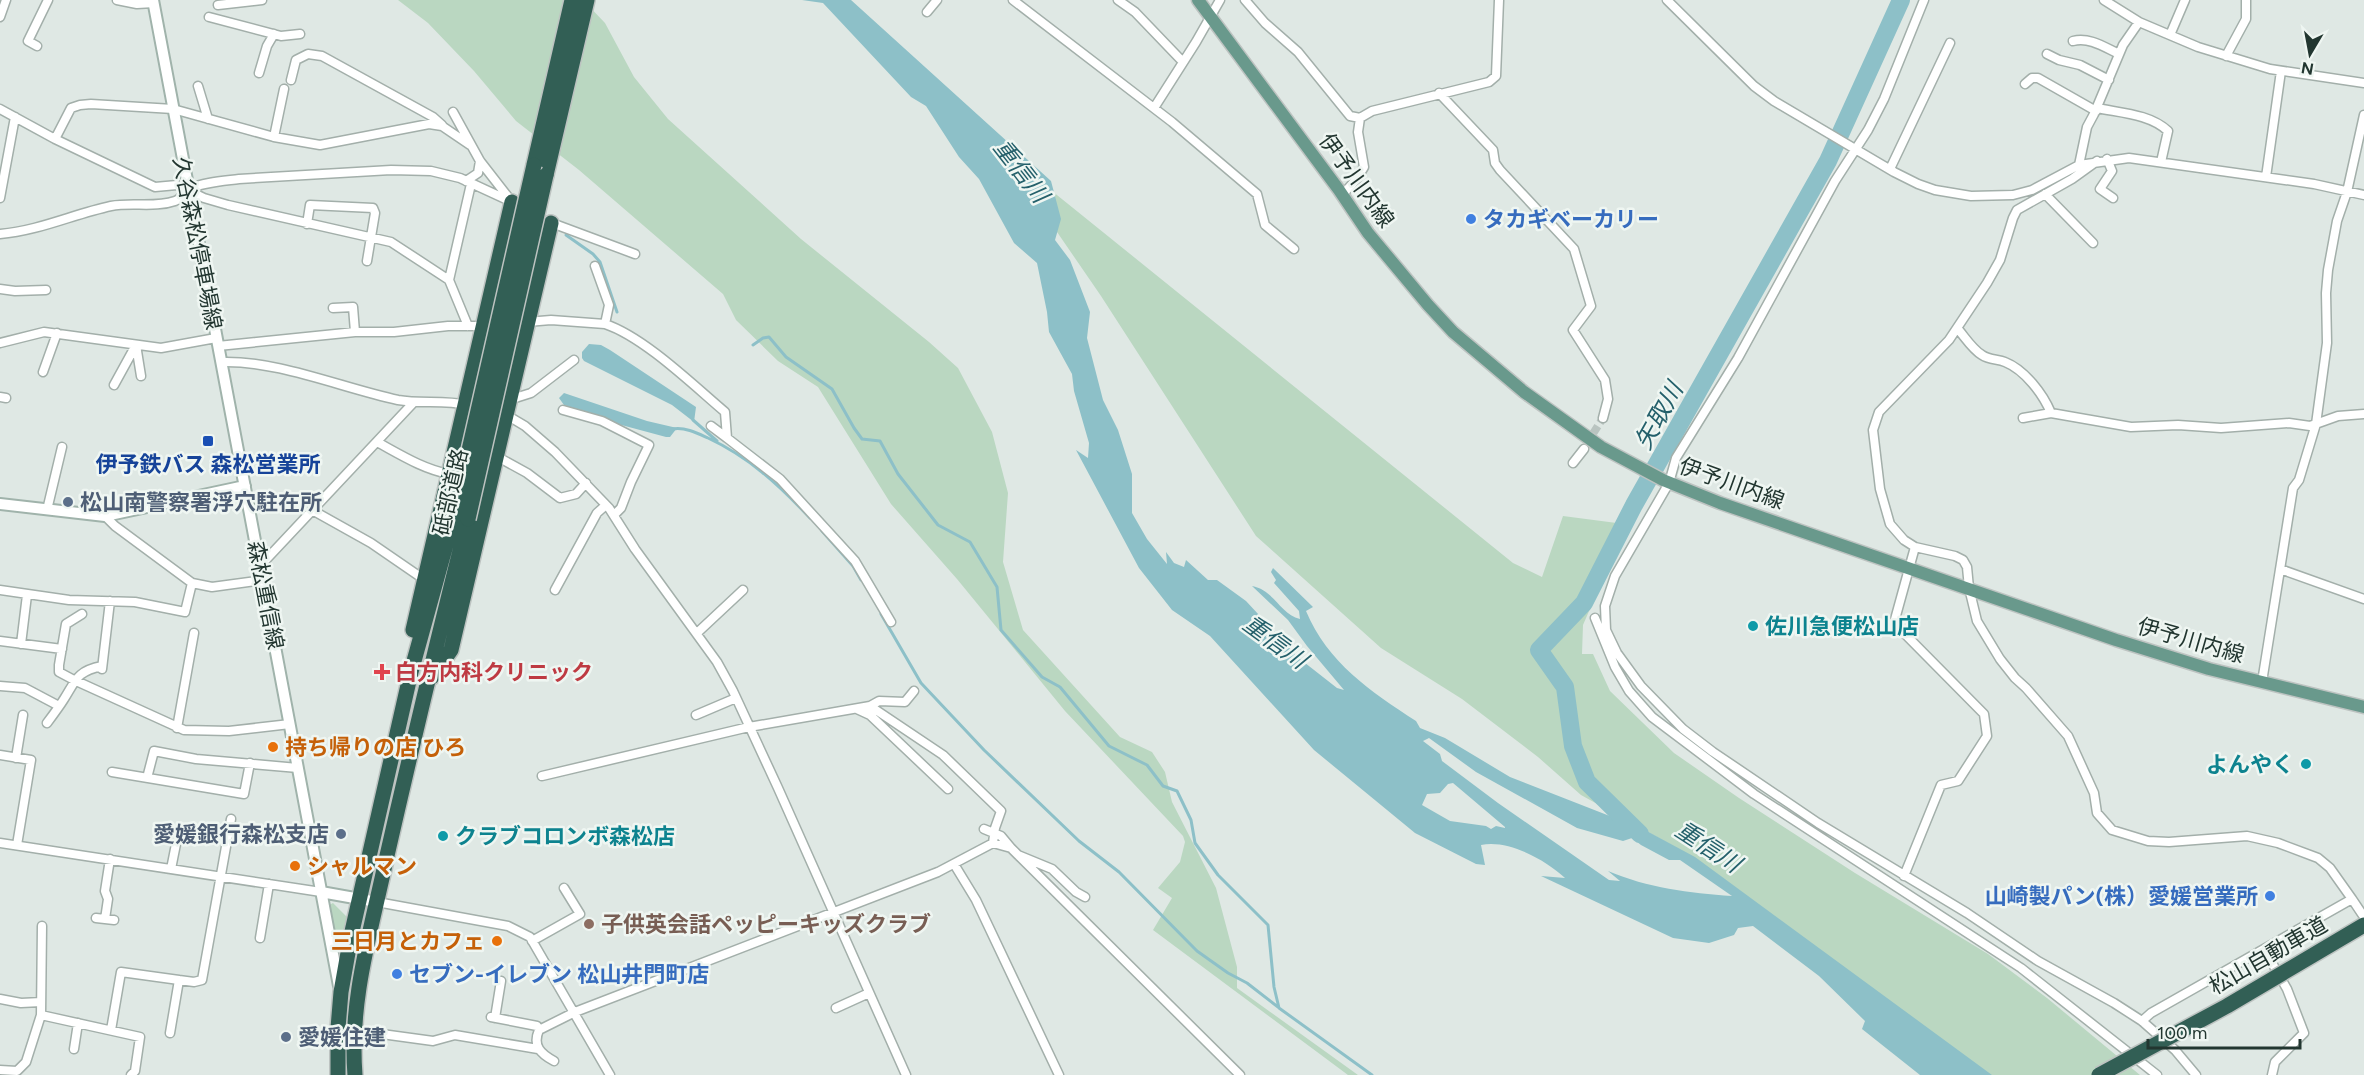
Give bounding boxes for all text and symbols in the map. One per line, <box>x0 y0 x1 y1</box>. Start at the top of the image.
north arrow <box>2280 24 2340 84</box>
text: N <box>2300 58 2315 79</box>
street label: 伊予川内線 <box>1313 128 1400 233</box>
water label: 重信川 <box>988 133 1057 210</box>
street label: 久谷森松停車場線 <box>167 154 228 332</box>
place label: タカギベーカリー <box>1483 206 1659 233</box>
marker: タカギベーカリー <box>1464 212 1478 226</box>
water label: 矢取川 <box>1628 375 1690 454</box>
marker: 伊予鉄バス 森松営業所 <box>201 434 215 448</box>
street label: 砥部道路 <box>427 446 474 538</box>
place label: 伊予鉄バス 森松営業所 <box>95 451 321 478</box>
street label: 伊予川内線 <box>1676 452 1788 515</box>
place label: 松山南警察署浮穴駐在所 <box>80 489 322 516</box>
marker: 松山南警察署浮穴駐在所 <box>61 495 75 509</box>
street label: 森松重信線 <box>242 539 289 652</box>
water label: 重信川 <box>1238 609 1315 676</box>
street label: 伊予川内線 <box>2134 612 2247 669</box>
place label: 佐川急便松山店 <box>1765 613 1919 640</box>
marker: 佐川急便松山店 <box>1746 619 1760 633</box>
place label: 白方内科クリニック <box>395 659 593 686</box>
marker: 白方内科クリニック <box>373 663 391 681</box>
place label: 持ち帰りの店 ひろ <box>285 734 466 761</box>
marker: 持ち帰りの店 ひろ <box>266 740 280 754</box>
place label: よんやく <box>2206 751 2294 778</box>
marker: よんやく <box>2299 757 2313 771</box>
water label: 重信川 <box>1670 815 1749 880</box>
place label: 愛媛銀行森松支店 <box>153 821 329 848</box>
place label: クラブコロンボ森松店 <box>455 823 675 850</box>
marker: 愛媛銀行森松支店 <box>334 827 348 841</box>
marker: クラブコロンボ森松店 <box>436 829 450 843</box>
place label: シャルマン <box>307 853 417 880</box>
marker: シャルマン <box>288 859 302 873</box>
place label: 山崎製パン(株）愛媛営業所 <box>1984 883 2258 910</box>
marker: 山崎製パン(株）愛媛営業所 <box>2263 889 2277 903</box>
place label: 子供英会話ペッピーキッズクラブ <box>601 911 931 938</box>
street label: 松山自動車道 <box>2204 911 2332 1000</box>
marker: 子供英会話ペッピーキッズクラブ <box>582 917 596 931</box>
place label: 三日月とカフェ <box>331 928 485 955</box>
marker: 三日月とカフェ <box>490 934 504 948</box>
place label: セブン-イレブン 松山井門町店 <box>409 961 709 988</box>
marker: セブン-イレブン 松山井門町店 <box>390 967 404 981</box>
scale bar <box>2148 1012 2300 1050</box>
text: 100 m <box>2157 1022 2207 1044</box>
place label: 愛媛住建 <box>298 1024 386 1051</box>
marker: 愛媛住建 <box>279 1030 293 1044</box>

